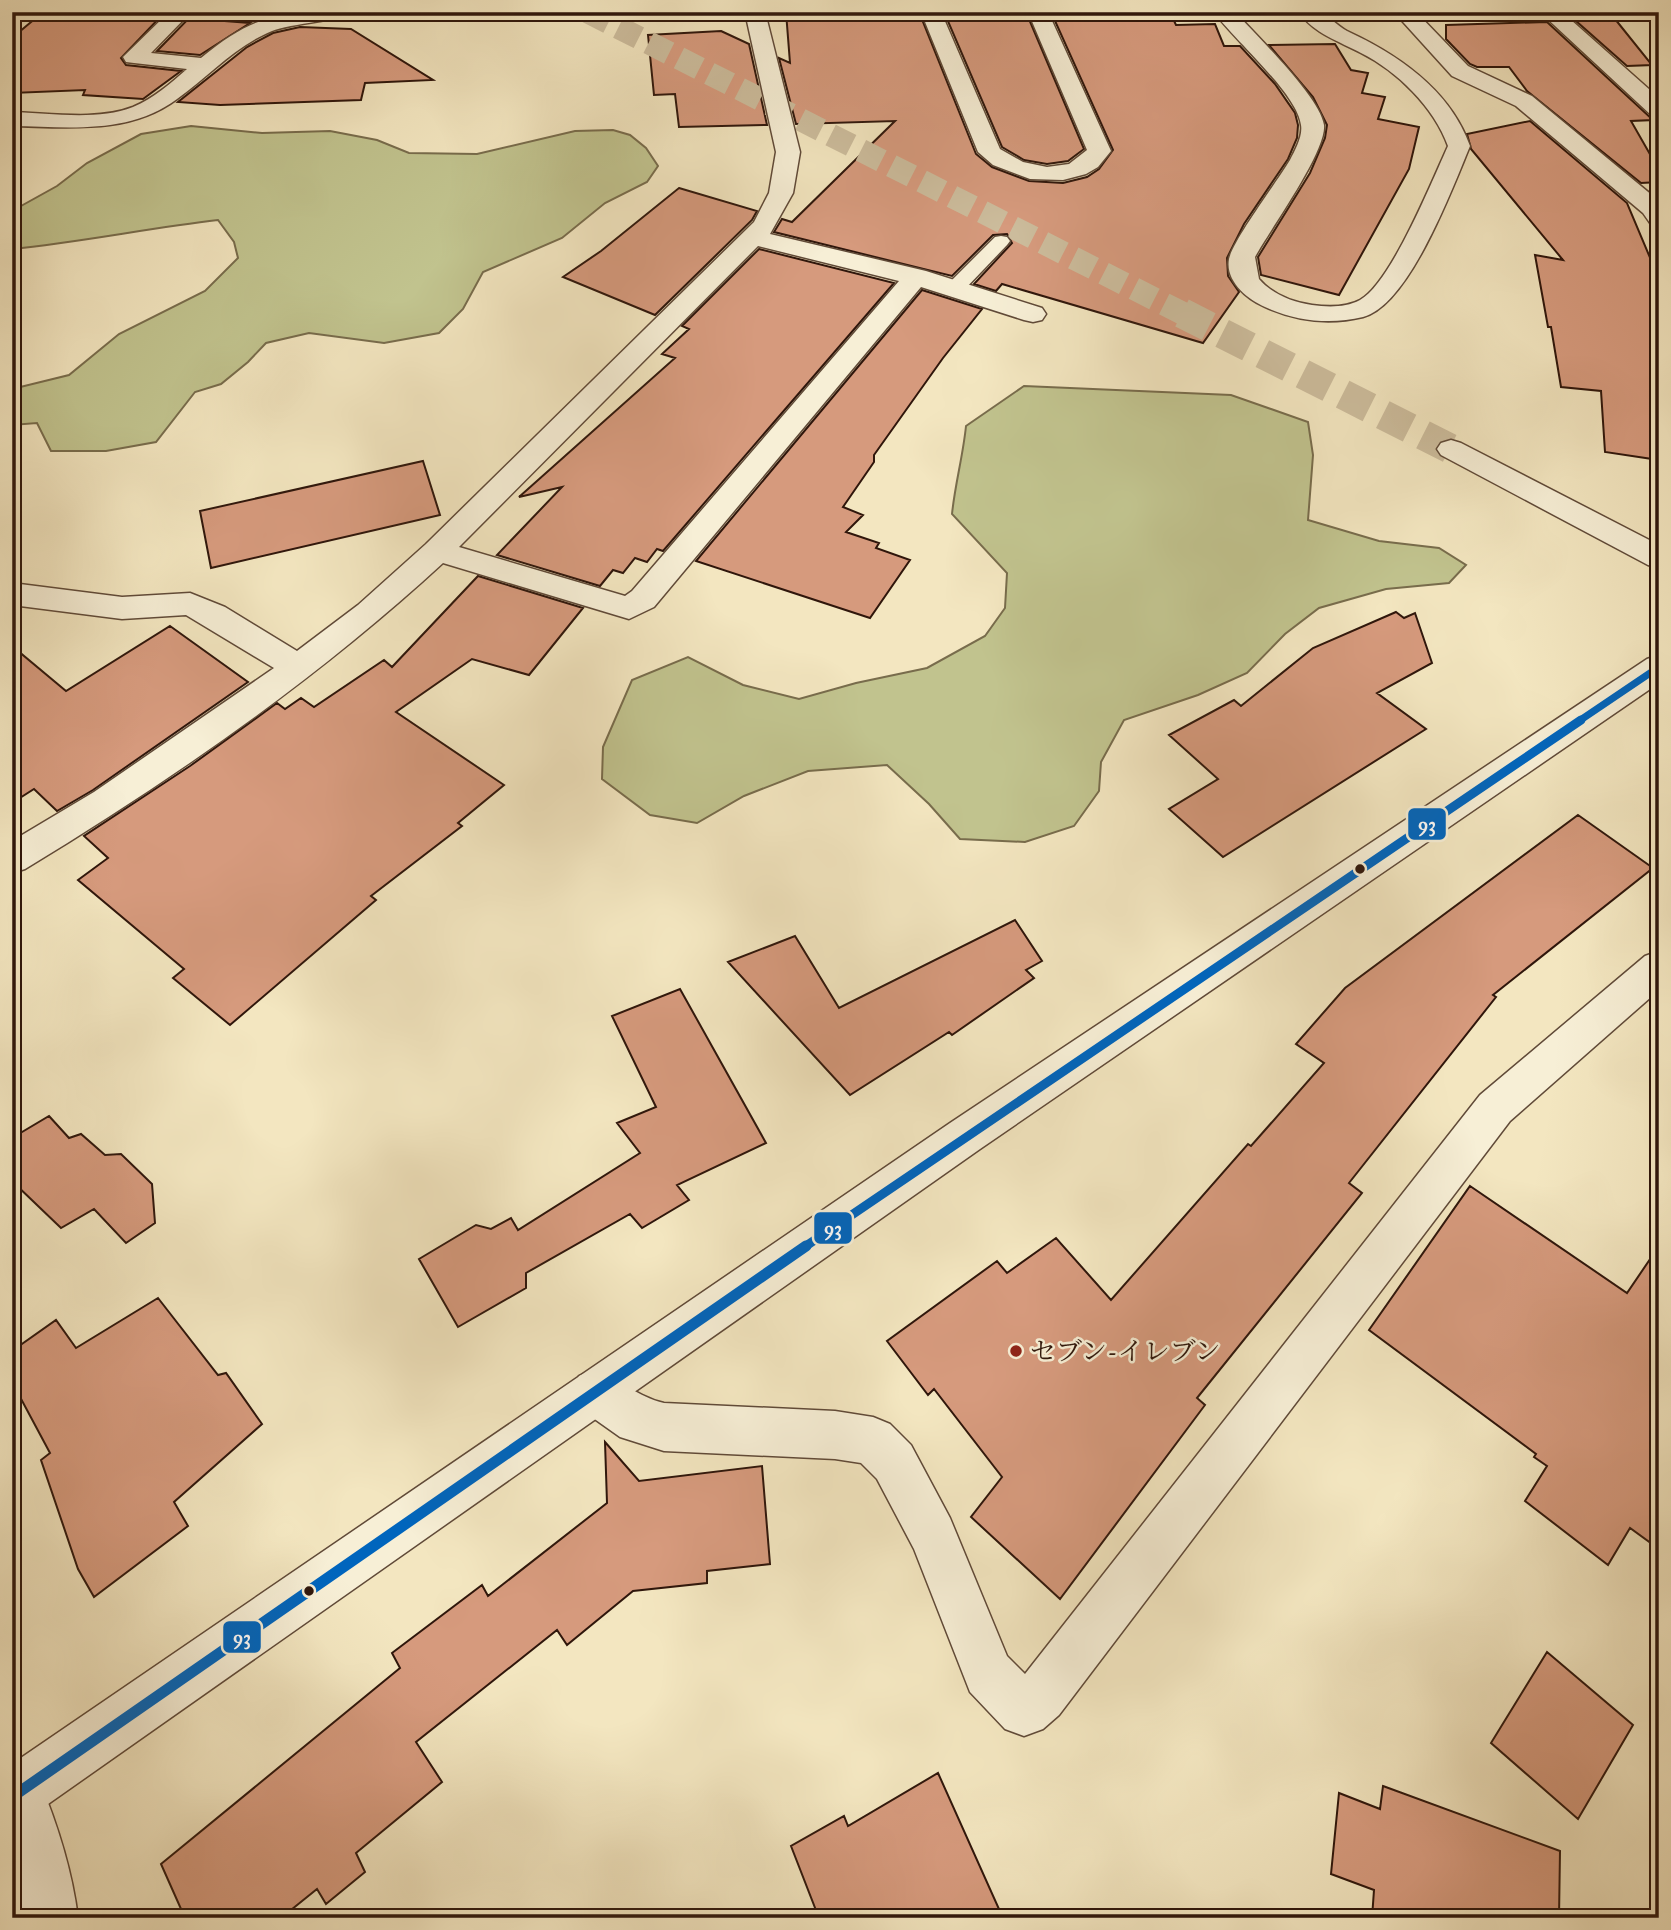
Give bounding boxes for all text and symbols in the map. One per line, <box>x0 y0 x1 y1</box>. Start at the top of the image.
line badge: 93 <box>1407 807 1447 841</box>
text: 93 <box>1418 813 1436 837</box>
unlabelled marker <box>1353 862 1367 876</box>
line badge: 93 <box>813 1211 853 1245</box>
text: 93 <box>824 1217 842 1241</box>
place label: セブン-イレブン <box>1030 1335 1221 1367</box>
marker: セブン-イレブン <box>1008 1343 1024 1359</box>
unlabelled marker <box>302 1584 316 1598</box>
line badge: 93 <box>222 1620 262 1654</box>
text: 93 <box>233 1626 251 1650</box>

